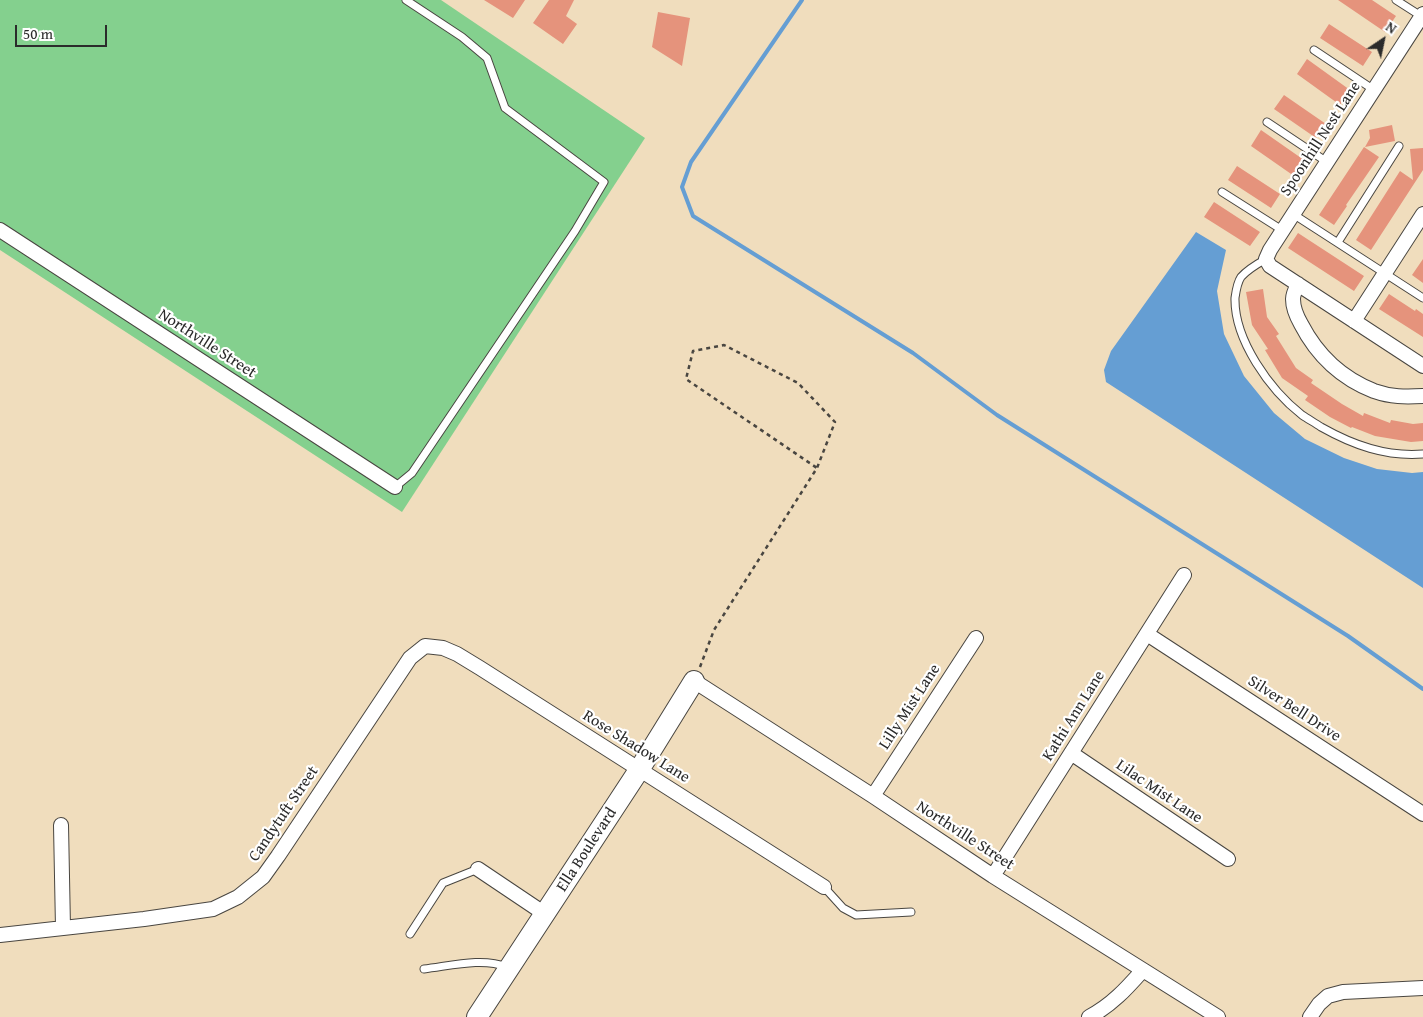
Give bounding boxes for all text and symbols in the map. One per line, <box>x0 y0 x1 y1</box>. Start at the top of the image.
scale bar <box>18 15 110 47</box>
north arrow <box>1358 15 1408 65</box>
text: N <box>1382 17 1401 38</box>
text: 50 m <box>23 23 53 44</box>
street label: Spoonhill Nest Lane <box>1277 78 1365 200</box>
street label: Northville Street <box>154 305 260 383</box>
street label: Lilly Mist Lane <box>875 661 945 753</box>
street label: Kathi Ann Lane <box>1039 667 1109 765</box>
street label: Silver Bell Drive <box>1244 672 1344 746</box>
street label: Rose Shadow Lane <box>579 706 693 788</box>
street label: Lilac Mist Lane <box>1112 756 1206 828</box>
street label: Candytuft Street <box>245 763 323 865</box>
street label: Northville Street <box>912 797 1018 875</box>
street label: Ella Boulevard <box>553 804 621 896</box>

